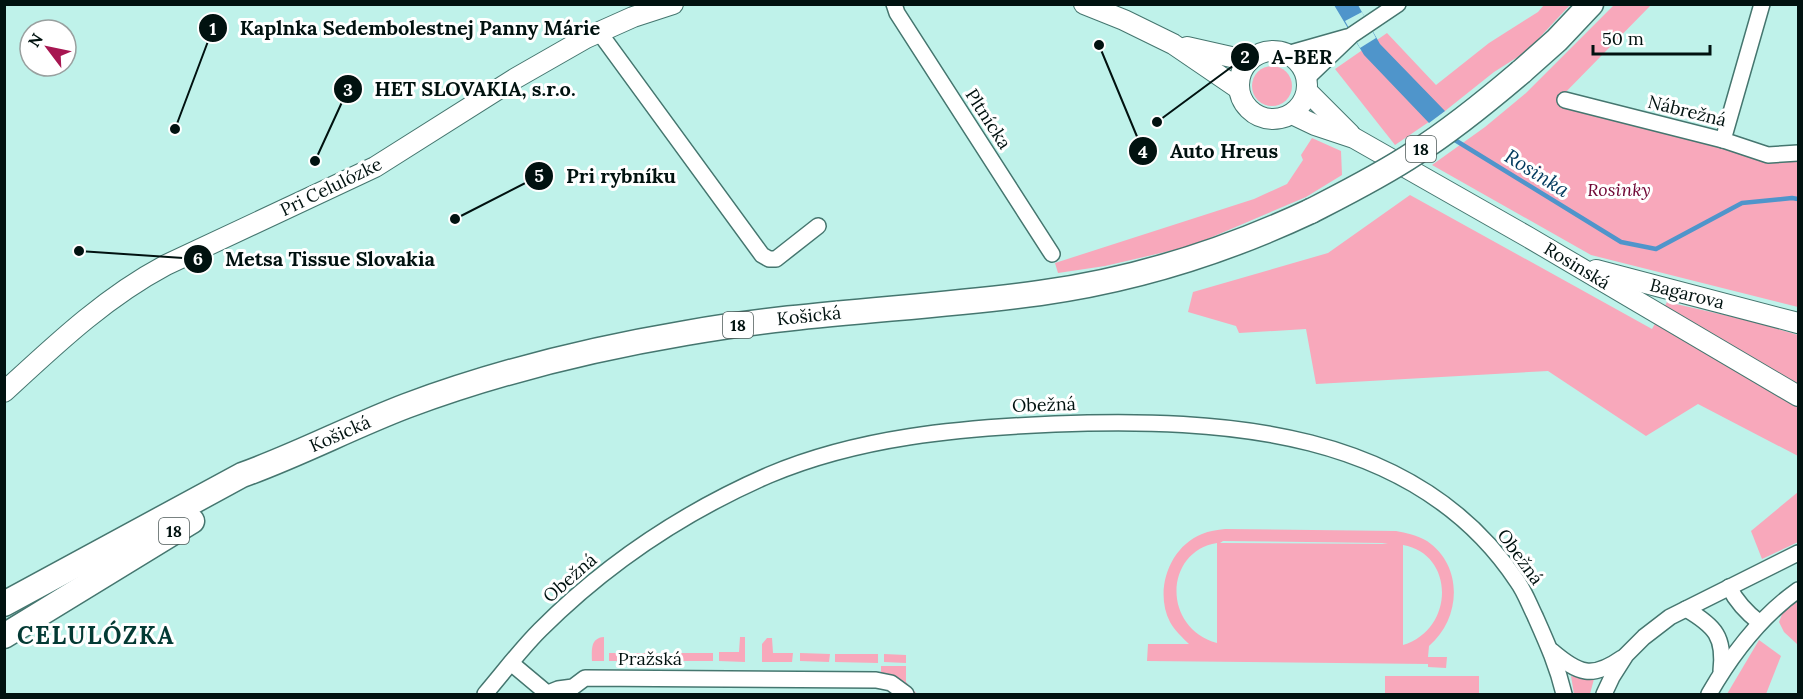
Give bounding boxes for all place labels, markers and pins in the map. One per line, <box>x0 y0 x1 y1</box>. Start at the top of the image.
callout: Kaplnka Sedembolestnej Panny Márie <box>198 9 612 47</box>
callout: A-BER <box>1230 38 1345 76</box>
callout: HET SLOVAKIA, s.r.o. <box>333 70 588 108</box>
callout: Auto Hreus <box>1128 132 1291 170</box>
callout: Pri rybníku <box>524 157 688 195</box>
callout: Metsa Tissue Slovakia <box>183 240 447 278</box>

